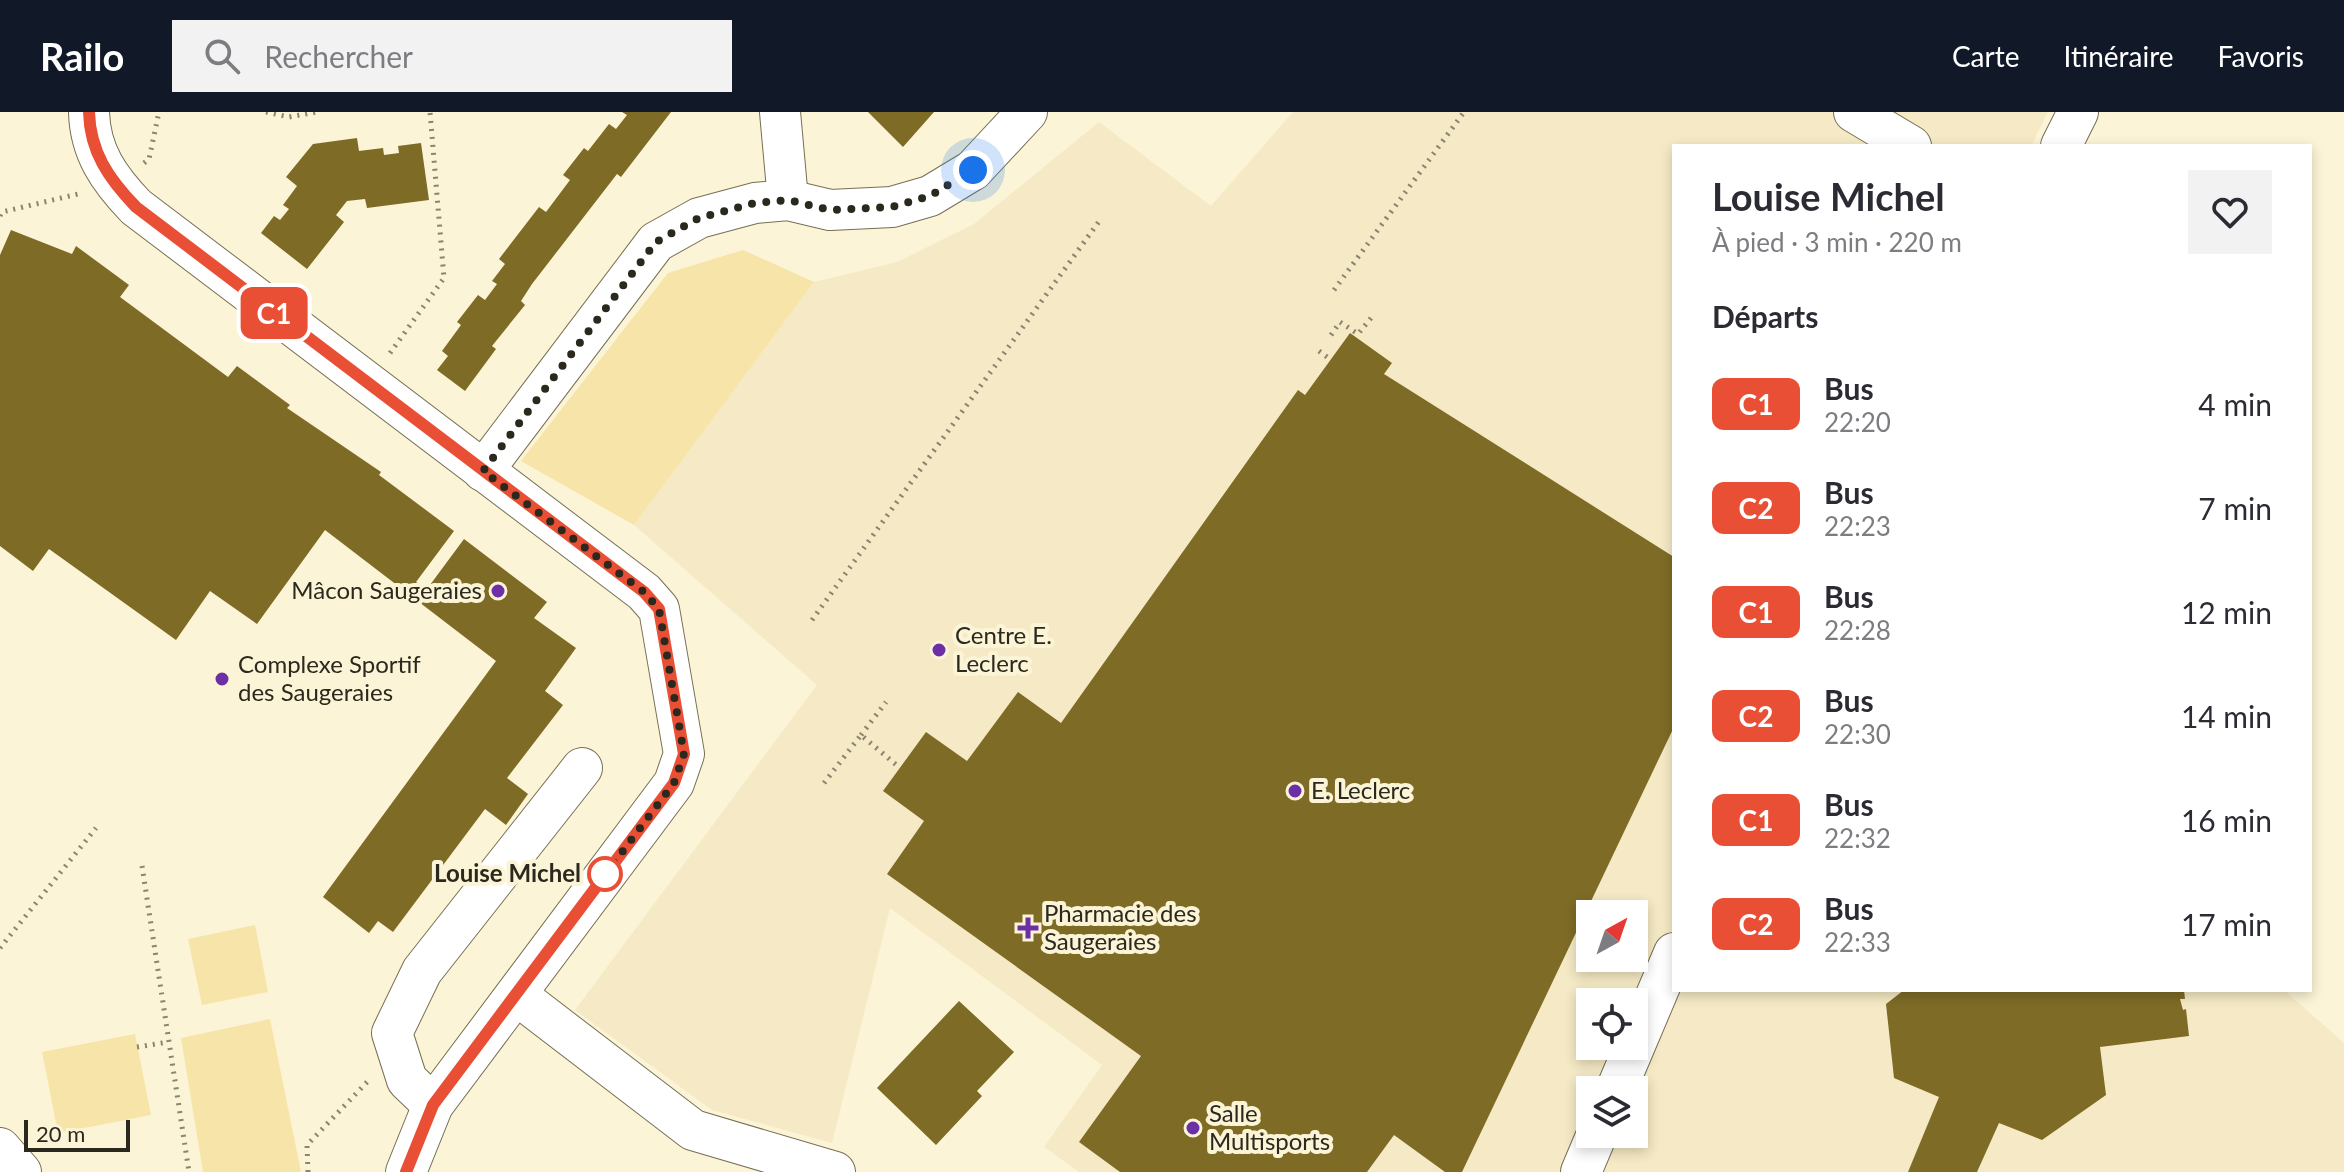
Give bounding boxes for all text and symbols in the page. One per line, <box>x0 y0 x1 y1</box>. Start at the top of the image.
search box <box>172 20 732 92</box>
text: Railo <box>40 33 124 79</box>
icon: search <box>200 34 244 78</box>
text: Rechercher <box>264 38 413 74</box>
text: Carte <box>1952 39 2019 73</box>
text: Itinéraire <box>2063 39 2174 73</box>
text: Favoris <box>2218 39 2304 73</box>
your location <box>953 150 993 190</box>
button: heart <box>2188 170 2272 254</box>
text: Louise Michel <box>1712 173 1945 219</box>
text: À pied · 3 min · 220 m <box>1712 226 1962 258</box>
line badge: C1 <box>238 287 310 339</box>
text: C1 <box>257 296 291 330</box>
text: Départs <box>1712 298 1818 334</box>
text: Bus <box>1824 370 1874 406</box>
text: 4 min <box>2198 386 2272 422</box>
text: C1 <box>1739 387 1773 421</box>
text: 22:20 <box>1824 406 1891 438</box>
text: Bus <box>1824 474 1874 510</box>
text: 7 min <box>2198 490 2272 526</box>
text: C2 <box>1739 491 1773 525</box>
text: 22:23 <box>1824 510 1891 542</box>
place label: Mâcon Saugeraies <box>291 575 482 604</box>
text: Bus <box>1824 578 1874 614</box>
marker: Mâcon Saugeraies <box>489 582 507 600</box>
text: 12 min <box>2181 594 2272 630</box>
text: C1 <box>1739 595 1773 629</box>
text: 22:28 <box>1824 614 1891 646</box>
place label: Centre E. Leclerc <box>955 620 1052 677</box>
marker: Centre E. Leclerc <box>930 641 948 659</box>
place label: Complexe Sportif des Saugeraies <box>238 649 421 706</box>
marker: Complexe Sportif des Saugeraies <box>213 670 231 688</box>
text: Bus <box>1824 682 1874 718</box>
text: 14 min <box>2181 698 2272 734</box>
text: C2 <box>1739 699 1773 733</box>
text: 22:30 <box>1824 718 1891 750</box>
place label: E. Leclerc <box>1311 775 1410 804</box>
marker: E. Leclerc <box>1286 782 1304 800</box>
text: Bus <box>1824 786 1874 822</box>
text: 16 min <box>2181 802 2272 838</box>
text: C1 <box>1739 803 1773 837</box>
text: 22:32 <box>1824 822 1891 854</box>
marker: Louise Michel <box>588 857 622 891</box>
place label: Louise Michel <box>434 858 581 887</box>
text: Bus <box>1824 890 1874 926</box>
place label: Pharmacie des Saugeraies <box>1044 898 1197 955</box>
north arrow <box>1576 900 1648 972</box>
map controls <box>1576 900 1648 1148</box>
text: 17 min <box>2181 906 2272 942</box>
text: C2 <box>1739 907 1773 941</box>
marker: Pharmacie des Saugeraies <box>1019 919 1037 937</box>
text: 22:33 <box>1824 926 1891 958</box>
button: locate <box>1576 988 1648 1060</box>
button: layers <box>1576 1076 1648 1148</box>
place label: Salle Multisports <box>1209 1098 1330 1155</box>
scale bar <box>24 1116 130 1152</box>
marker: Salle Multisports <box>1184 1119 1202 1137</box>
text: 20 m <box>36 1120 85 1147</box>

